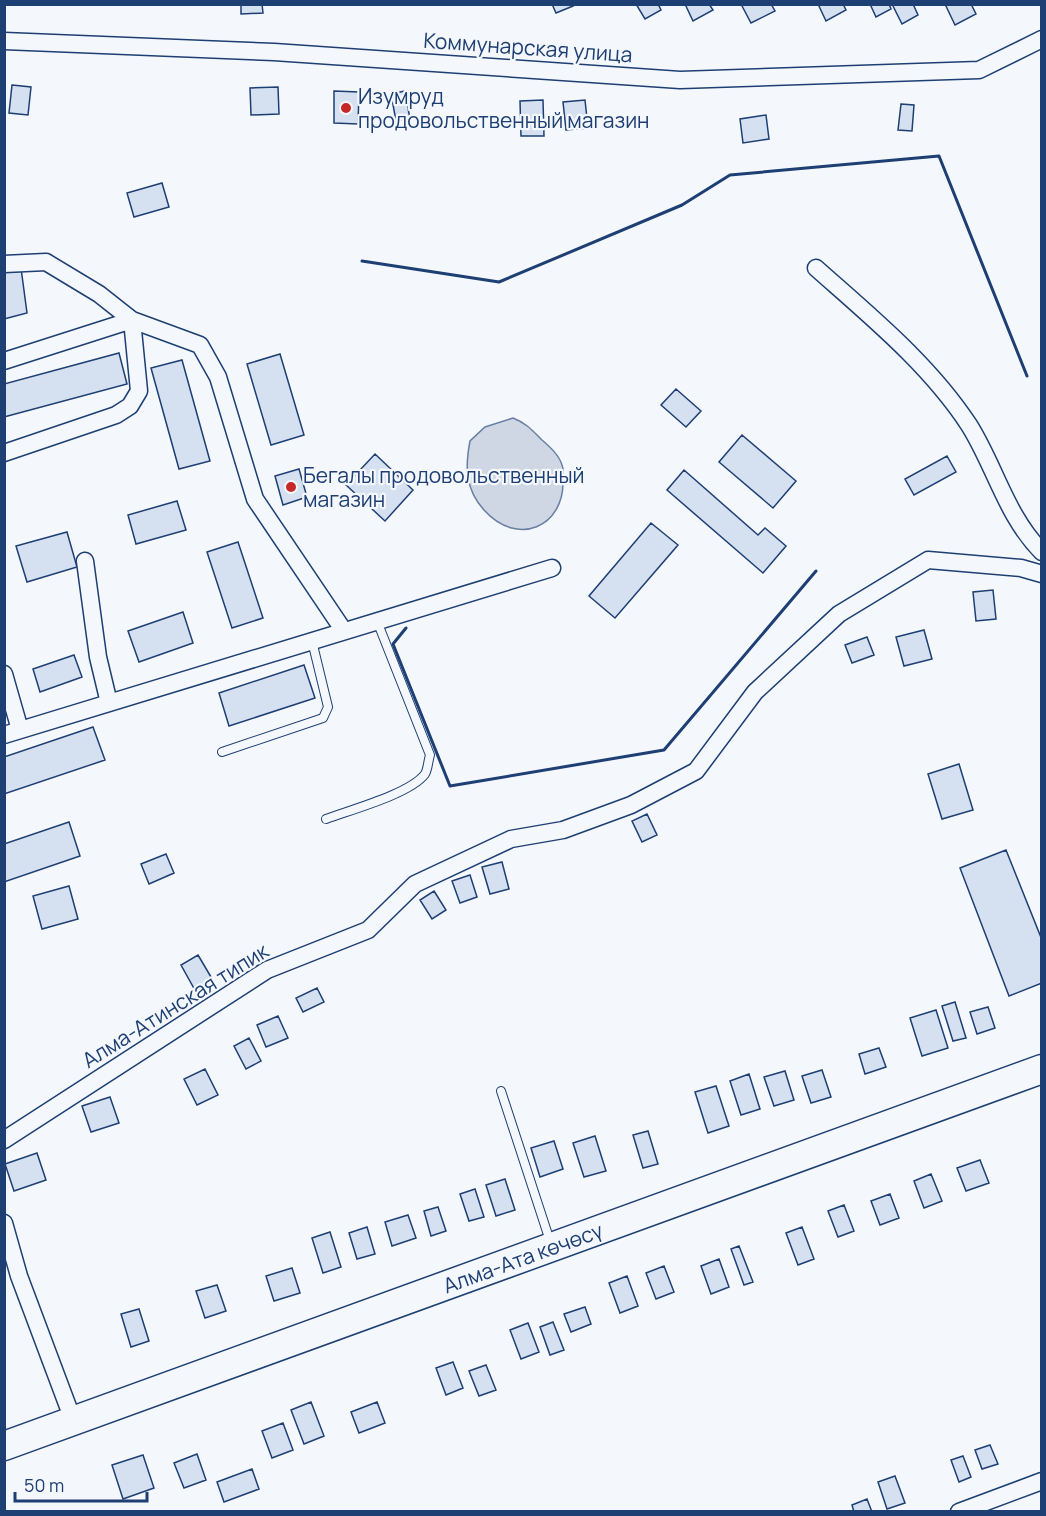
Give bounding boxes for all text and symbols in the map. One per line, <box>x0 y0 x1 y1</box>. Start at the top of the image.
street label: Коммунарская улица <box>423 26 633 68</box>
place label: Изумруд продовольственный магазин <box>358 82 650 134</box>
marker: Изумруд продовольственный магазин <box>339 101 353 115</box>
place label: Бегалы продовольственный магазин <box>303 461 584 513</box>
marker: Бегалы продовольственный магазин <box>284 480 298 494</box>
street label: Алма-Атинская типик <box>77 936 274 1074</box>
street label: Алма-Ата көчөсү <box>439 1216 607 1299</box>
scale bar <box>15 1465 147 1503</box>
text: 50 m <box>24 1473 64 1497</box>

